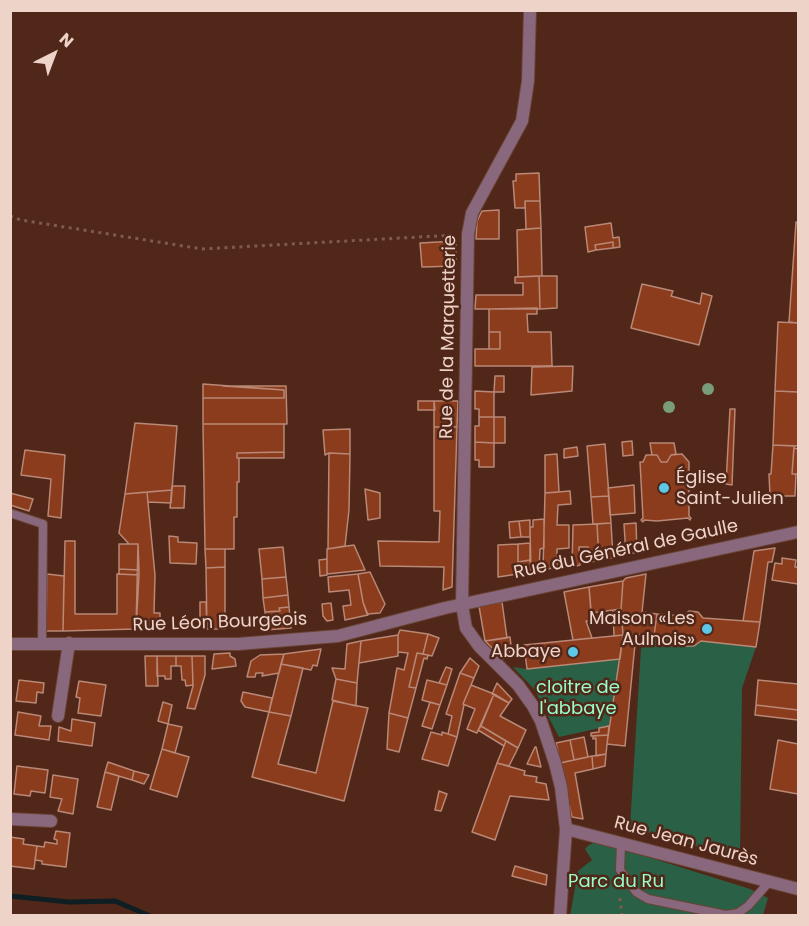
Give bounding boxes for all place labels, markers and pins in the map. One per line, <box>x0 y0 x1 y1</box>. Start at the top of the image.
place label: Église Saint-Julien <box>676 467 784 510</box>
marker: Église Saint-Julien <box>657 481 671 495</box>
place label: Maison «Les Aulnois» <box>589 608 695 650</box>
marker: Maison «Les Aulnois» <box>700 622 714 636</box>
place label: Abbaye <box>491 641 561 663</box>
marker: Abbaye <box>566 645 580 659</box>

